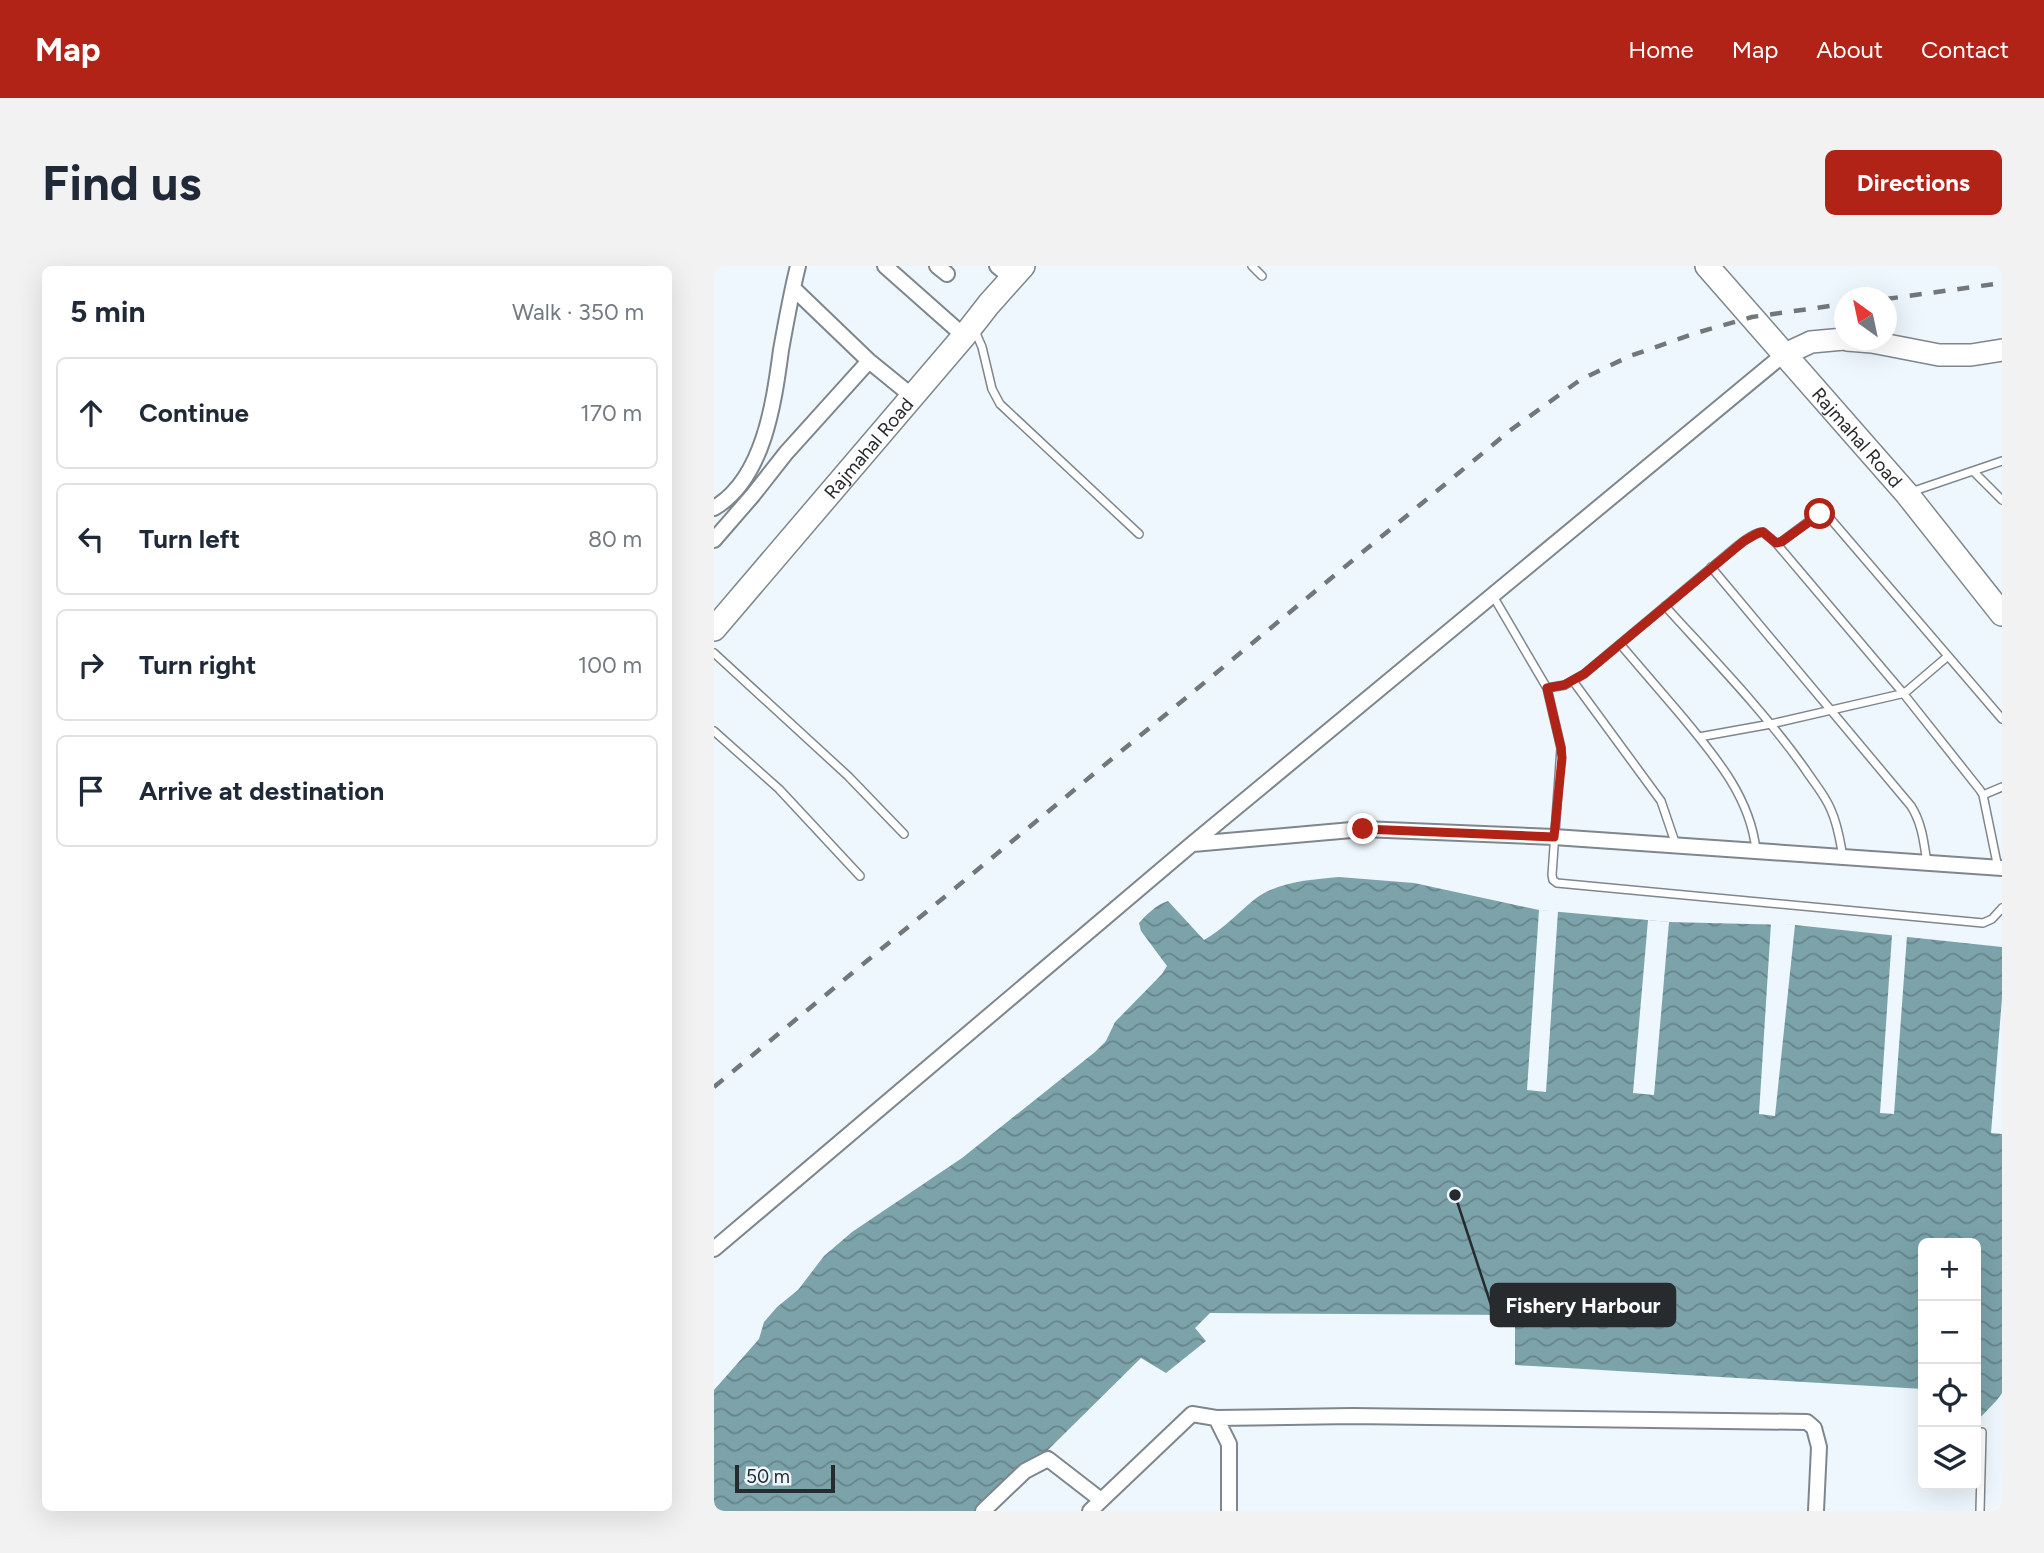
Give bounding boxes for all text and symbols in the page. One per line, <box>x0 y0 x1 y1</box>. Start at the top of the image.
text: Map <box>35 30 101 69</box>
text: Home <box>1628 35 1694 64</box>
text: Map <box>1732 35 1778 64</box>
text: About <box>1816 35 1883 64</box>
text: Contact <box>1921 35 2009 64</box>
button: Directions <box>1825 150 2002 215</box>
text: Find us <box>42 153 201 212</box>
north arrow <box>1834 287 1897 350</box>
text: 5 min <box>70 293 146 330</box>
text: Walk · 350 m <box>512 298 644 326</box>
street label: Rajmahal Road <box>1807 383 1907 492</box>
street label: Rajmahal Road <box>819 393 918 503</box>
icon: ahead <box>72 394 110 432</box>
text: Continue <box>139 397 249 429</box>
text: 170 m <box>580 399 642 427</box>
route start <box>1804 498 1835 529</box>
icon: left <box>72 520 110 558</box>
text: Turn left <box>139 523 240 555</box>
text: 80 m <box>588 525 642 553</box>
icon: right <box>72 646 110 684</box>
text: Turn right <box>139 649 256 681</box>
text: 100 m <box>578 651 642 679</box>
icon: arrive <box>72 772 110 810</box>
text: Arrive at destination <box>139 775 384 807</box>
route end <box>1347 813 1378 844</box>
map controls <box>1918 1238 1981 1490</box>
button: + <box>1918 1238 1981 1301</box>
callout: Fishery Harbour <box>1491 1284 1675 1326</box>
text: Fishery Harbour <box>1505 1293 1661 1318</box>
button: − <box>1918 1301 1981 1364</box>
button: locate <box>1918 1364 1981 1427</box>
button: layers <box>1918 1427 1981 1490</box>
scale bar <box>735 1462 835 1494</box>
text: 50 m <box>746 1465 790 1488</box>

